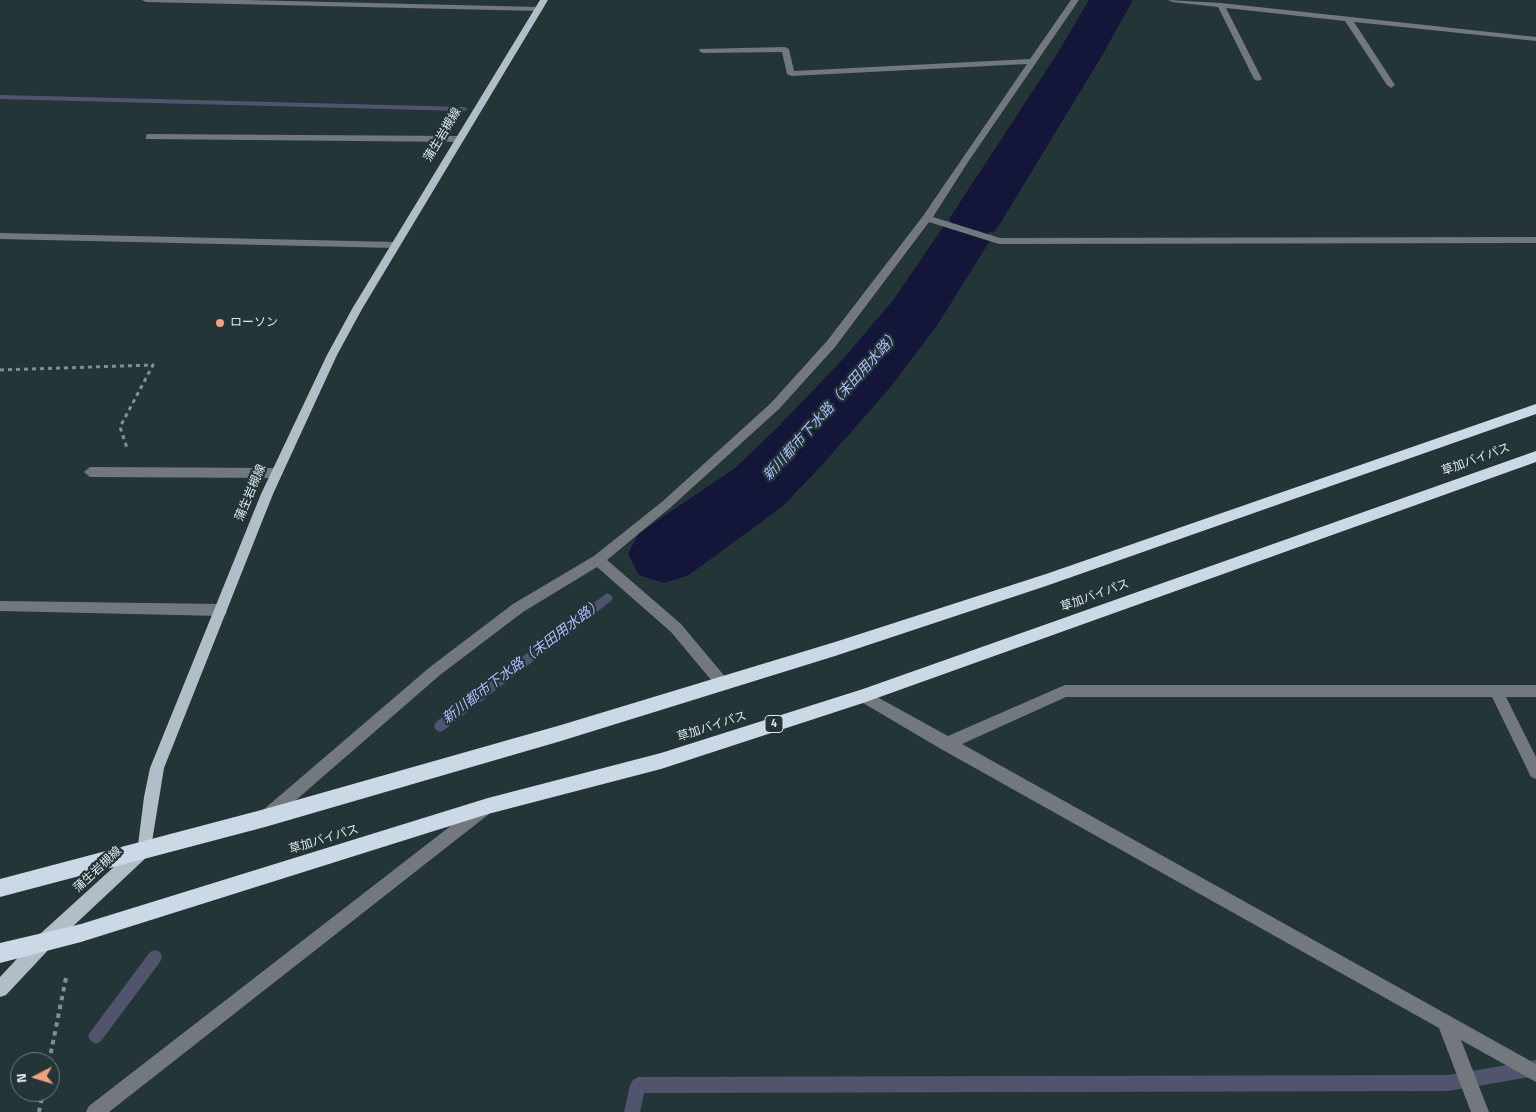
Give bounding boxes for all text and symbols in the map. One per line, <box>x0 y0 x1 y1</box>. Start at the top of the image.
street label: 蒲生岩槻線 <box>421 106 465 164</box>
place label: ローソン <box>230 316 278 330</box>
marker: ローソン <box>214 317 226 329</box>
water label: 新川都市下水路（末田用水路） <box>760 328 904 484</box>
street label: 草加バイパス <box>1440 441 1512 479</box>
street label: 蒲生岩槻線 <box>233 463 269 523</box>
street label: 草加バイパス <box>1059 577 1131 615</box>
water label: 新川都市下水路（末田用水路） <box>440 596 606 728</box>
street label: 草加バイパス <box>676 709 748 745</box>
road number: 4 <box>765 716 783 732</box>
street label: 草加バイパス <box>287 823 361 857</box>
street label: 蒲生岩槻線 <box>71 844 125 896</box>
north arrow <box>10 1052 60 1102</box>
text: N <box>10 1073 31 1084</box>

